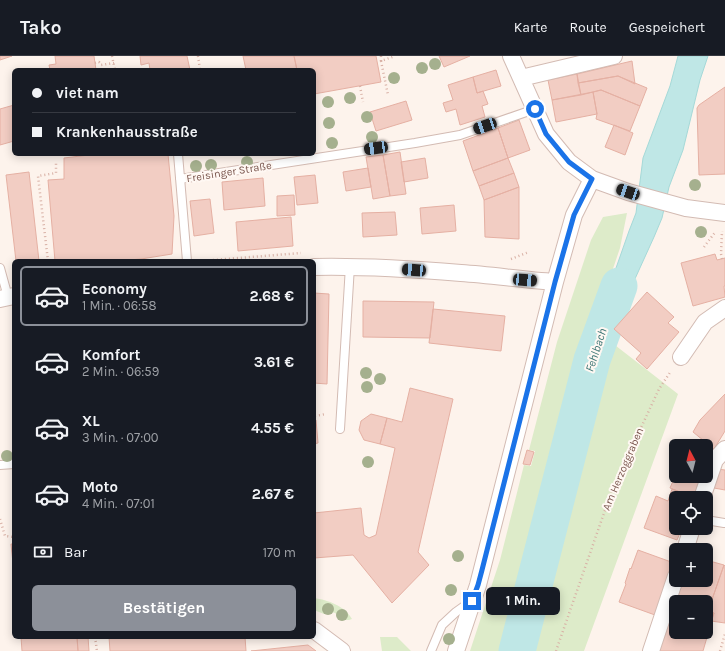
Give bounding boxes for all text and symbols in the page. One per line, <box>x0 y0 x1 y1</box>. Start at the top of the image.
text: Tako <box>20 17 61 39</box>
text: Karte <box>514 19 548 36</box>
text: Route <box>570 19 607 36</box>
text: Gespeichert <box>629 19 705 36</box>
text: viet nam <box>56 84 119 102</box>
route start <box>526 100 544 118</box>
car <box>472 116 498 136</box>
text: Krankenhausstraße <box>56 123 198 141</box>
car <box>363 140 389 156</box>
street label: Freisinger Straße <box>185 159 273 185</box>
car <box>615 182 641 202</box>
car <box>402 263 426 277</box>
car <box>513 273 537 287</box>
icon: car <box>34 278 70 314</box>
text: Economy <box>82 280 147 298</box>
text: 2.68 € <box>250 287 294 305</box>
text: 1 Min. · 06:58 <box>82 298 156 313</box>
water label: Fehlbach <box>582 326 610 374</box>
icon: car <box>34 344 70 380</box>
text: Komfort <box>82 346 140 364</box>
text: 3.61 € <box>254 353 294 371</box>
text: 2 Min. · 06:59 <box>82 364 159 379</box>
icon: car <box>34 410 70 446</box>
text: XL <box>82 412 100 430</box>
text: 4.55 € <box>251 419 294 437</box>
street label: Am Herzoggraben <box>600 426 646 512</box>
text: 3 Min. · 07:00 <box>82 430 159 445</box>
north arrow <box>669 439 713 483</box>
map controls <box>669 439 713 639</box>
icon: car <box>34 476 70 512</box>
text: Moto <box>82 478 118 496</box>
text: 2.67 € <box>252 485 294 503</box>
button: locate <box>669 491 713 535</box>
text: 4 Min. · 07:01 <box>82 496 155 511</box>
icon: cash <box>32 541 54 563</box>
text: Bar <box>64 543 87 561</box>
button: + <box>669 543 713 587</box>
text: 170 m <box>263 545 296 560</box>
button: Bestätigen <box>32 585 296 631</box>
callout: 1 Min. <box>486 587 560 615</box>
route end <box>463 592 481 610</box>
text: 1 Min. <box>506 593 540 608</box>
button: − <box>669 595 713 639</box>

